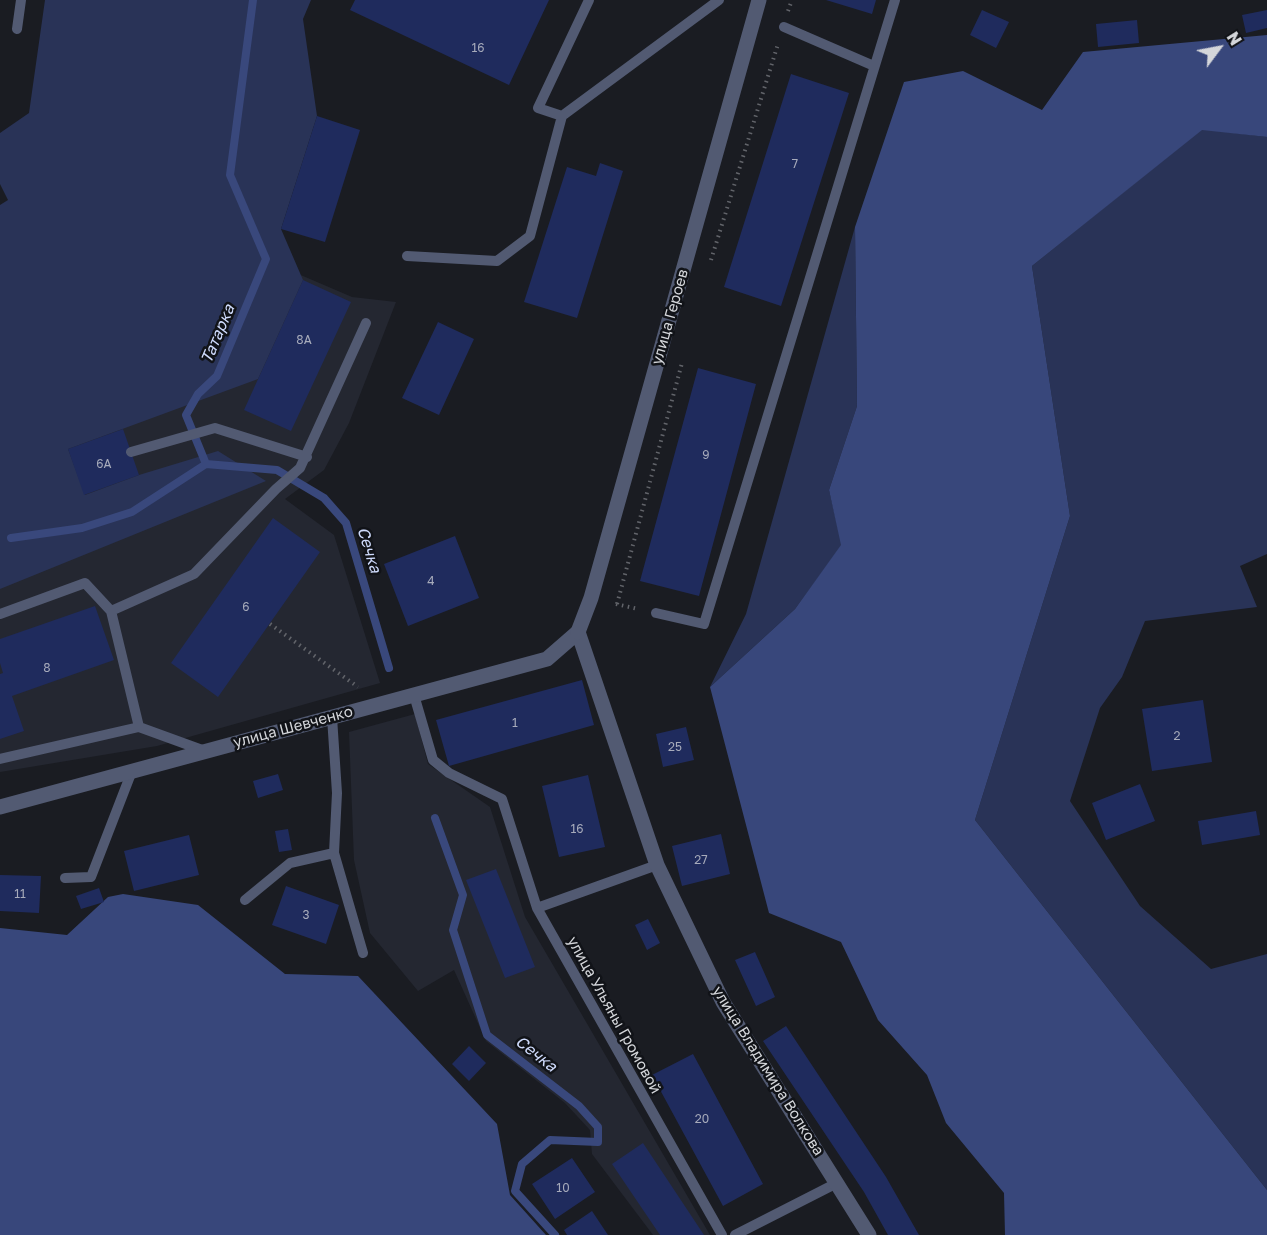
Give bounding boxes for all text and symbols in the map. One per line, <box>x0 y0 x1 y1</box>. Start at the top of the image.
north arrow <box>1189 18 1249 78</box>
text: N <box>1223 28 1246 49</box>
house number: 16 <box>471 41 485 55</box>
house number: 7 <box>792 157 798 171</box>
street label: улица Героев <box>648 267 692 367</box>
water label: Татарка <box>197 302 239 366</box>
house number: 8А <box>296 333 312 347</box>
house number: 9 <box>702 448 710 462</box>
house number: 6А <box>96 457 112 471</box>
water label: Сечка <box>353 525 385 575</box>
house number: 4 <box>427 574 435 588</box>
house number: 6 <box>242 600 250 614</box>
house number: 8 <box>43 661 51 675</box>
street label: улица Шевченко <box>231 702 355 752</box>
house number: 1 <box>512 716 518 730</box>
house number: 2 <box>1174 729 1180 743</box>
house number: 25 <box>668 740 682 754</box>
house number: 16 <box>570 822 584 836</box>
house number: 27 <box>694 853 708 867</box>
house number: 11 <box>14 887 26 901</box>
house number: 3 <box>302 908 310 922</box>
street label: улица Ульяны Громовой <box>563 933 665 1097</box>
street label: улица Владимира Волкова <box>708 983 828 1159</box>
water label: Сечка <box>512 1032 560 1076</box>
house number: 20 <box>695 1112 709 1126</box>
house number: 10 <box>556 1181 570 1195</box>

